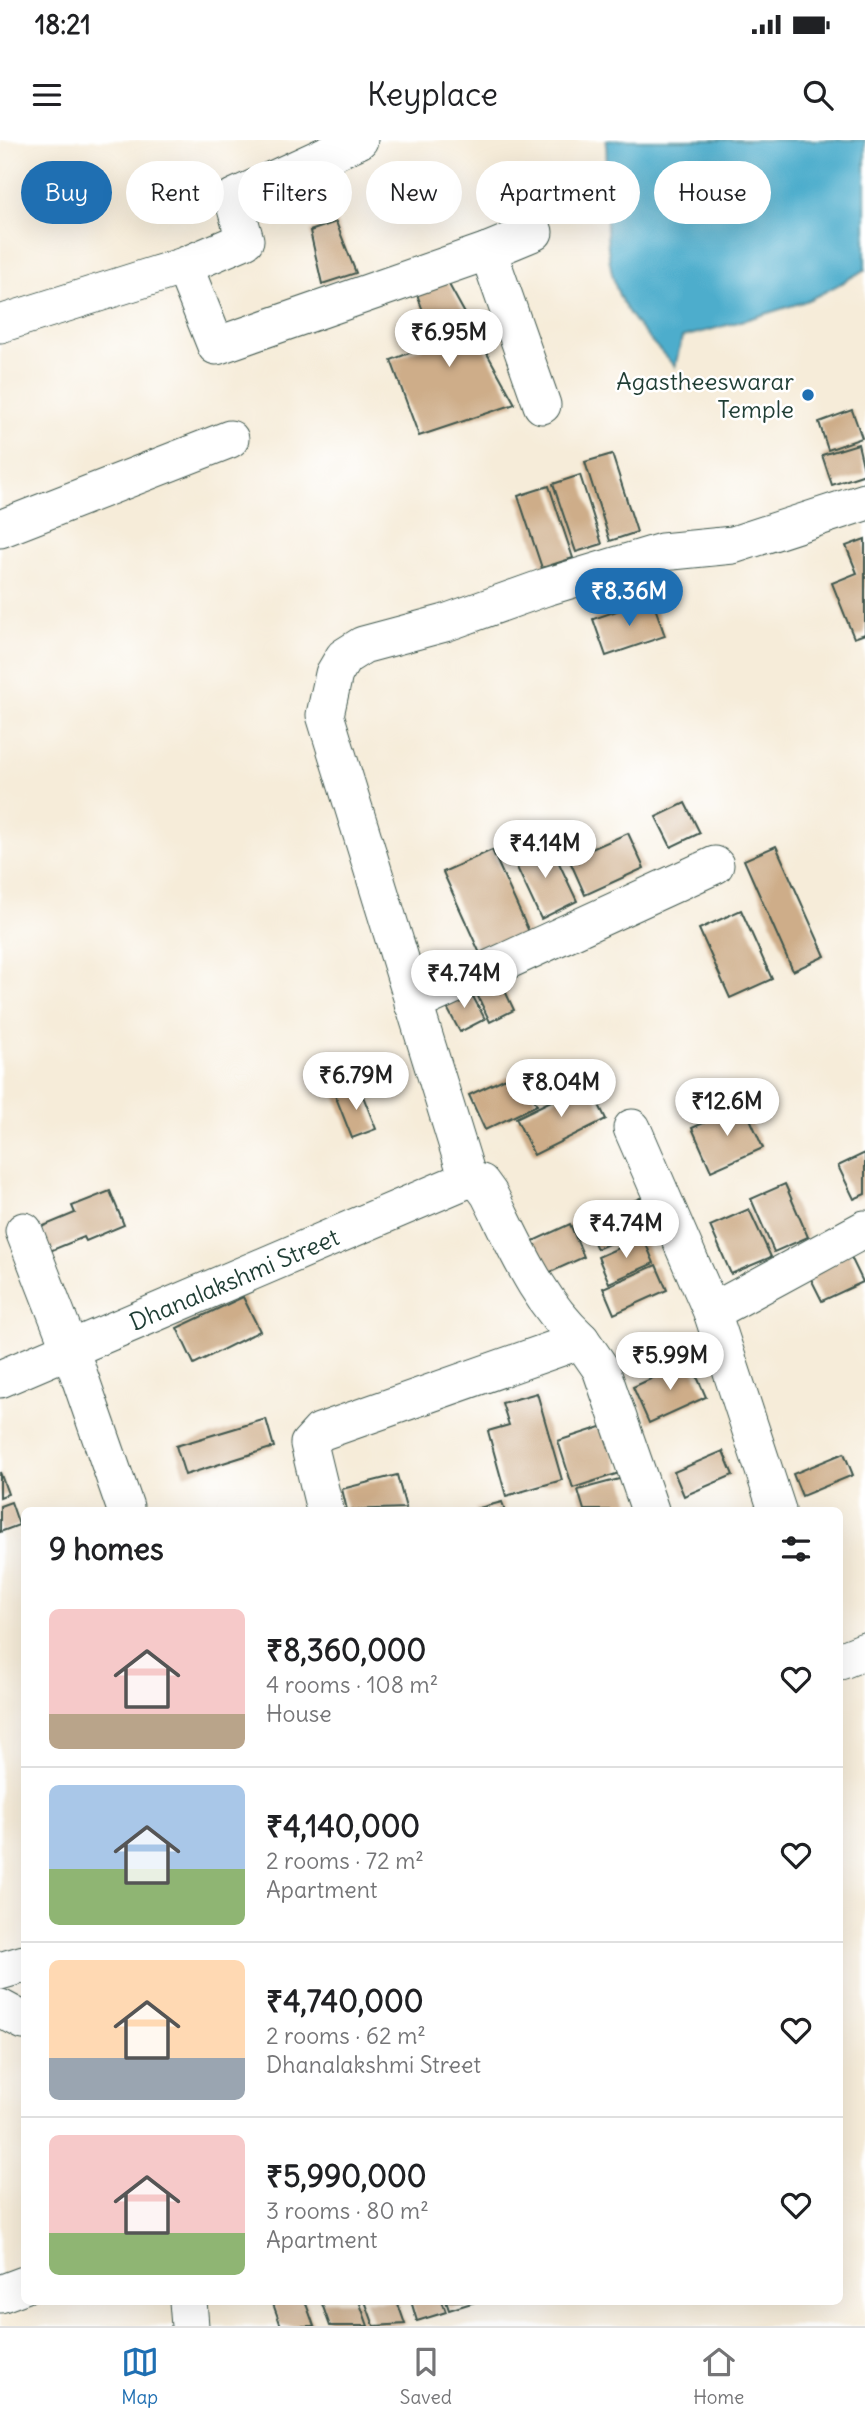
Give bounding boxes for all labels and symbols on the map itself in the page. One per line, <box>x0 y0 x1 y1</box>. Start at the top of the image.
pin: ₹6.95M <box>392 310 506 369</box>
place label: Agastheeswarar Temple <box>616 366 794 424</box>
marker: Agastheeswarar Temple <box>800 387 816 403</box>
pin: ₹8.36M <box>572 568 686 628</box>
pin: ₹4.14M <box>488 820 602 880</box>
pin: ₹4.74M <box>407 950 521 1010</box>
pin: ₹6.79M <box>299 1052 413 1112</box>
pin: ₹8.04M <box>504 1060 618 1119</box>
pin: ₹12.6M <box>670 1079 784 1138</box>
pin: ₹4.74M <box>569 1200 683 1260</box>
street label: Dhanalakshmi Street <box>125 1221 343 1337</box>
pin: ₹5.99M <box>613 1332 727 1392</box>

